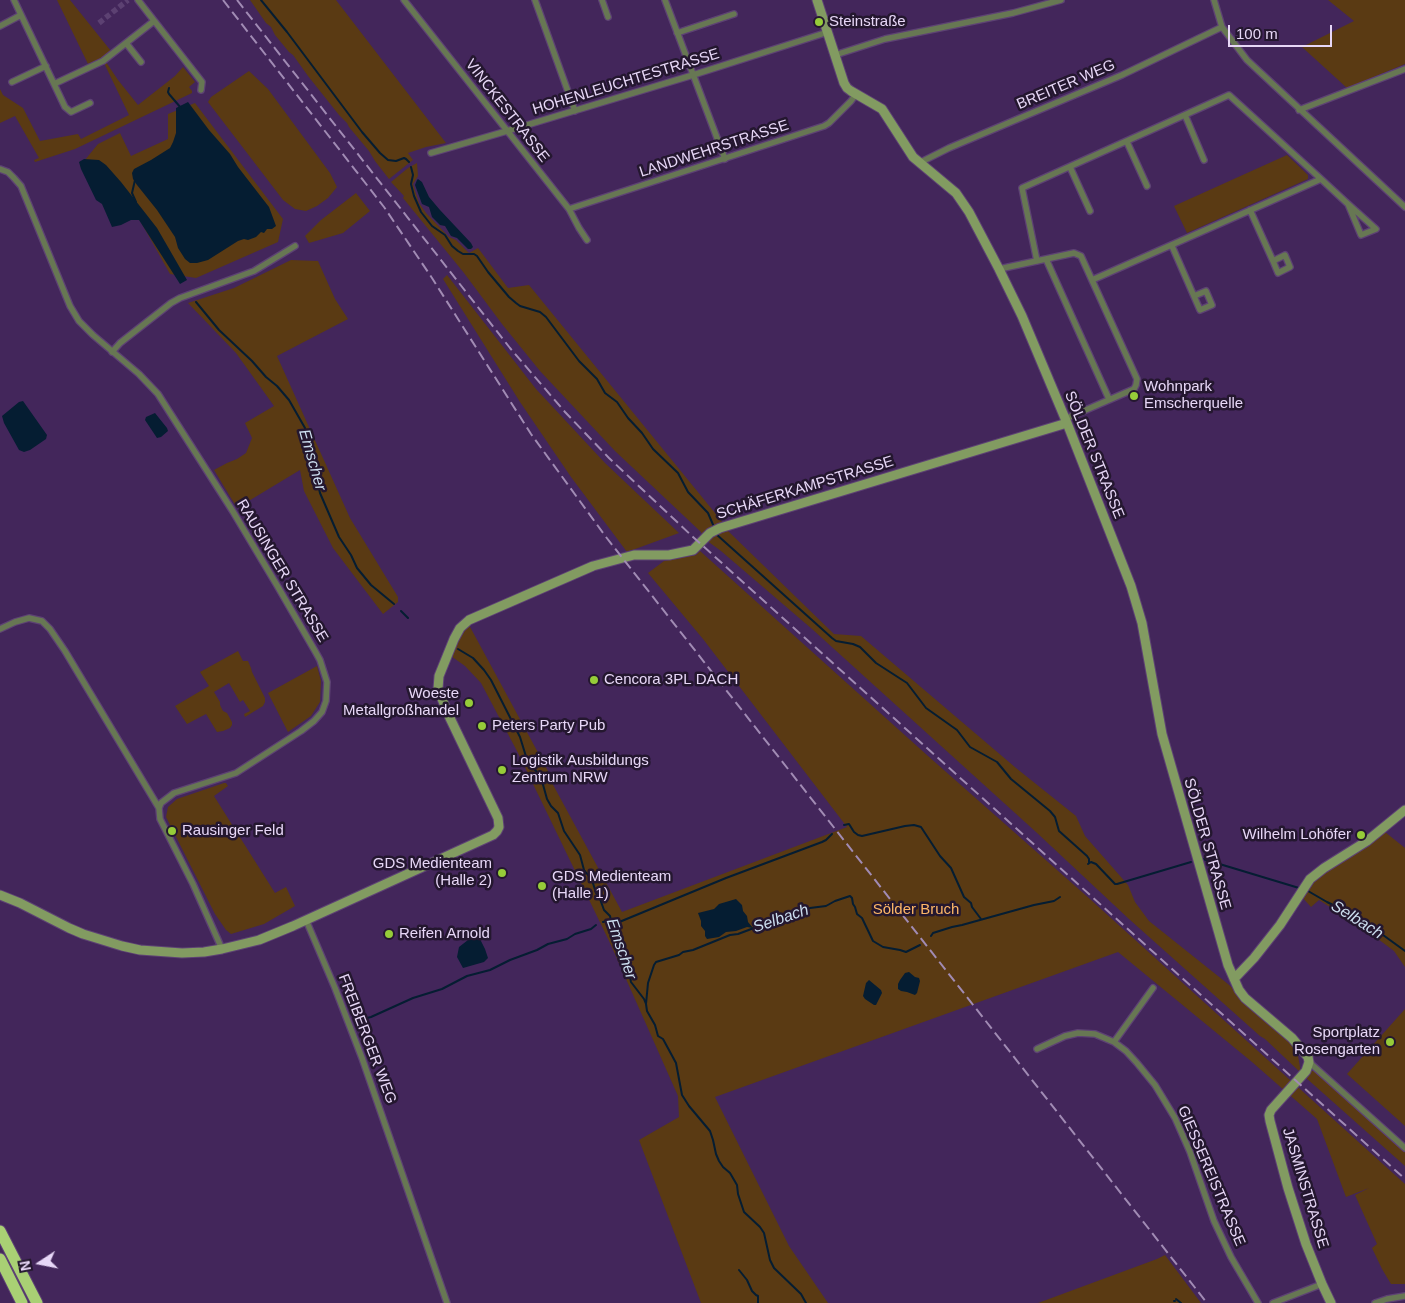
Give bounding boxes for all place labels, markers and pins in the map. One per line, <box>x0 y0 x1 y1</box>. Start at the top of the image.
place label: Steinstraße <box>829 13 906 31</box>
marker: Steinstraße <box>813 16 825 28</box>
place label: Wohnpark Emscherquelle <box>1144 378 1243 413</box>
marker: Wohnpark Emscherquelle <box>1128 390 1140 402</box>
place label: Cencora 3PL DACH <box>604 671 738 689</box>
marker: Cencora 3PL DACH <box>588 674 600 686</box>
place label: Woeste Metallgroßhandel <box>343 685 459 720</box>
marker: Woeste Metallgroßhandel <box>463 697 475 709</box>
place label: Peters Party Pub <box>492 717 605 735</box>
marker: Peters Party Pub <box>476 720 488 732</box>
place label: Logistik Ausbildungs Zentrum NRW <box>512 752 649 787</box>
marker: Logistik Ausbildungs Zentrum NRW <box>496 764 508 776</box>
place label: Rausinger Feld <box>182 822 284 840</box>
marker: Rausinger Feld <box>166 825 178 837</box>
place label: Wilhelm Lohöfer <box>1243 826 1351 844</box>
marker: Wilhelm Lohöfer <box>1355 829 1367 841</box>
place label: GDS Medienteam (Halle 2) <box>373 855 492 890</box>
marker: GDS Medienteam (Halle 2) <box>496 867 508 879</box>
place label: GDS Medienteam (Halle 1) <box>552 868 671 903</box>
marker: GDS Medienteam (Halle 1) <box>536 880 548 892</box>
place label: Reifen Arnold <box>399 925 490 943</box>
marker: Reifen Arnold <box>383 928 395 940</box>
place label: Sportplatz Rosengarten <box>1294 1024 1380 1059</box>
marker: Sportplatz Rosengarten <box>1384 1036 1396 1048</box>

